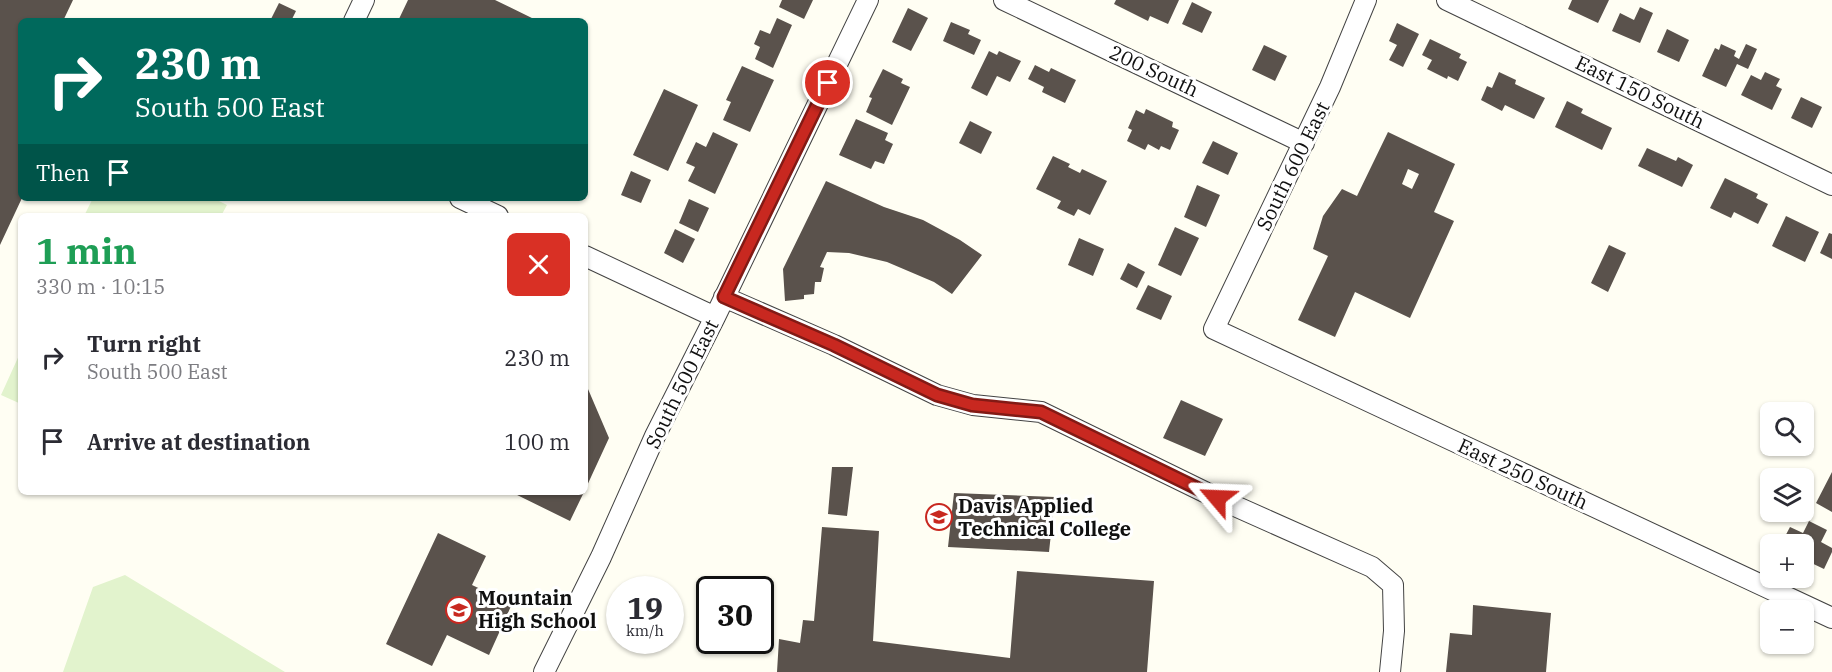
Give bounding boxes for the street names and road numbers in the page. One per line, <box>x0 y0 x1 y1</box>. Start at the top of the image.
street label: 200 South <box>1105 38 1203 103</box>
street label: East 150 South <box>1571 49 1709 135</box>
street label: South 600 East <box>1250 97 1336 235</box>
street label: South 500 East <box>639 315 725 453</box>
street label: East 250 South <box>1454 432 1593 516</box>

